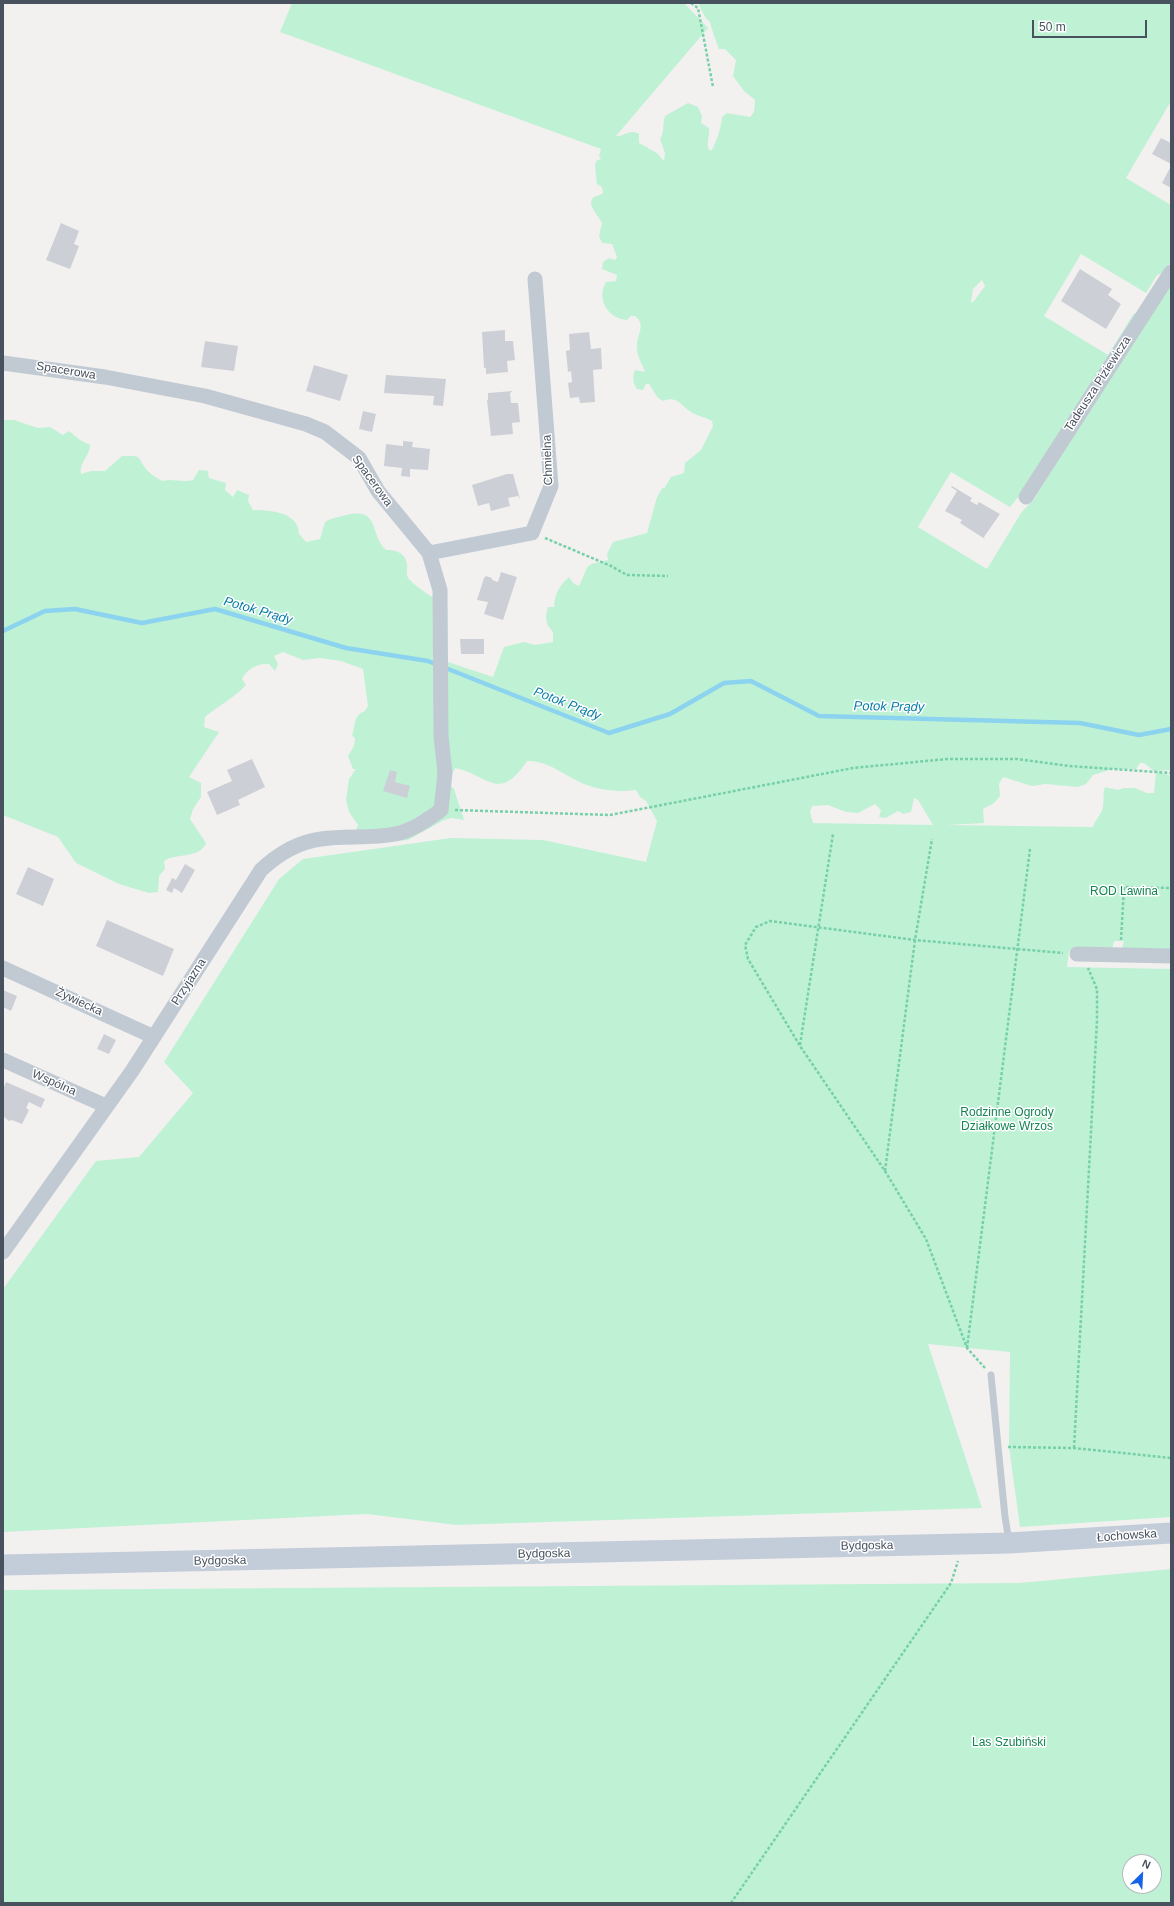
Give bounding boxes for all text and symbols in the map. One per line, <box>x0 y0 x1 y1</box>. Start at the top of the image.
scale bar <box>1034 12 1149 38</box>
text: 50 m <box>1039 20 1066 34</box>
street label: Tadeusza Piziewicza <box>1062 334 1134 434</box>
street label: Spacerowa <box>35 359 97 383</box>
street label: Chmielna <box>540 434 556 486</box>
street label: Spacerowa <box>349 452 395 510</box>
water label: Potok Prądy <box>222 594 294 628</box>
water label: Potok Prądy <box>531 684 603 724</box>
water label: Potok Prądy <box>853 699 925 715</box>
park label: ROD Lawina <box>1090 885 1158 899</box>
street label: Przyjazna <box>169 956 209 1008</box>
street label: Żywiecka <box>53 985 105 1019</box>
street label: Wspólna <box>30 1067 78 1099</box>
park label: Rodzinne Ogrody Działkowe Wrzos <box>960 1106 1054 1134</box>
street label: Łochowska <box>1097 1527 1157 1545</box>
street label: Bydgoska <box>841 1538 893 1554</box>
street label: Bydgoska <box>518 1546 570 1562</box>
street label: Bydgoska <box>194 1553 246 1569</box>
park label: Las Szubiński <box>972 1736 1046 1750</box>
north arrow <box>1122 1854 1162 1894</box>
text: N <box>1140 1857 1153 1871</box>

